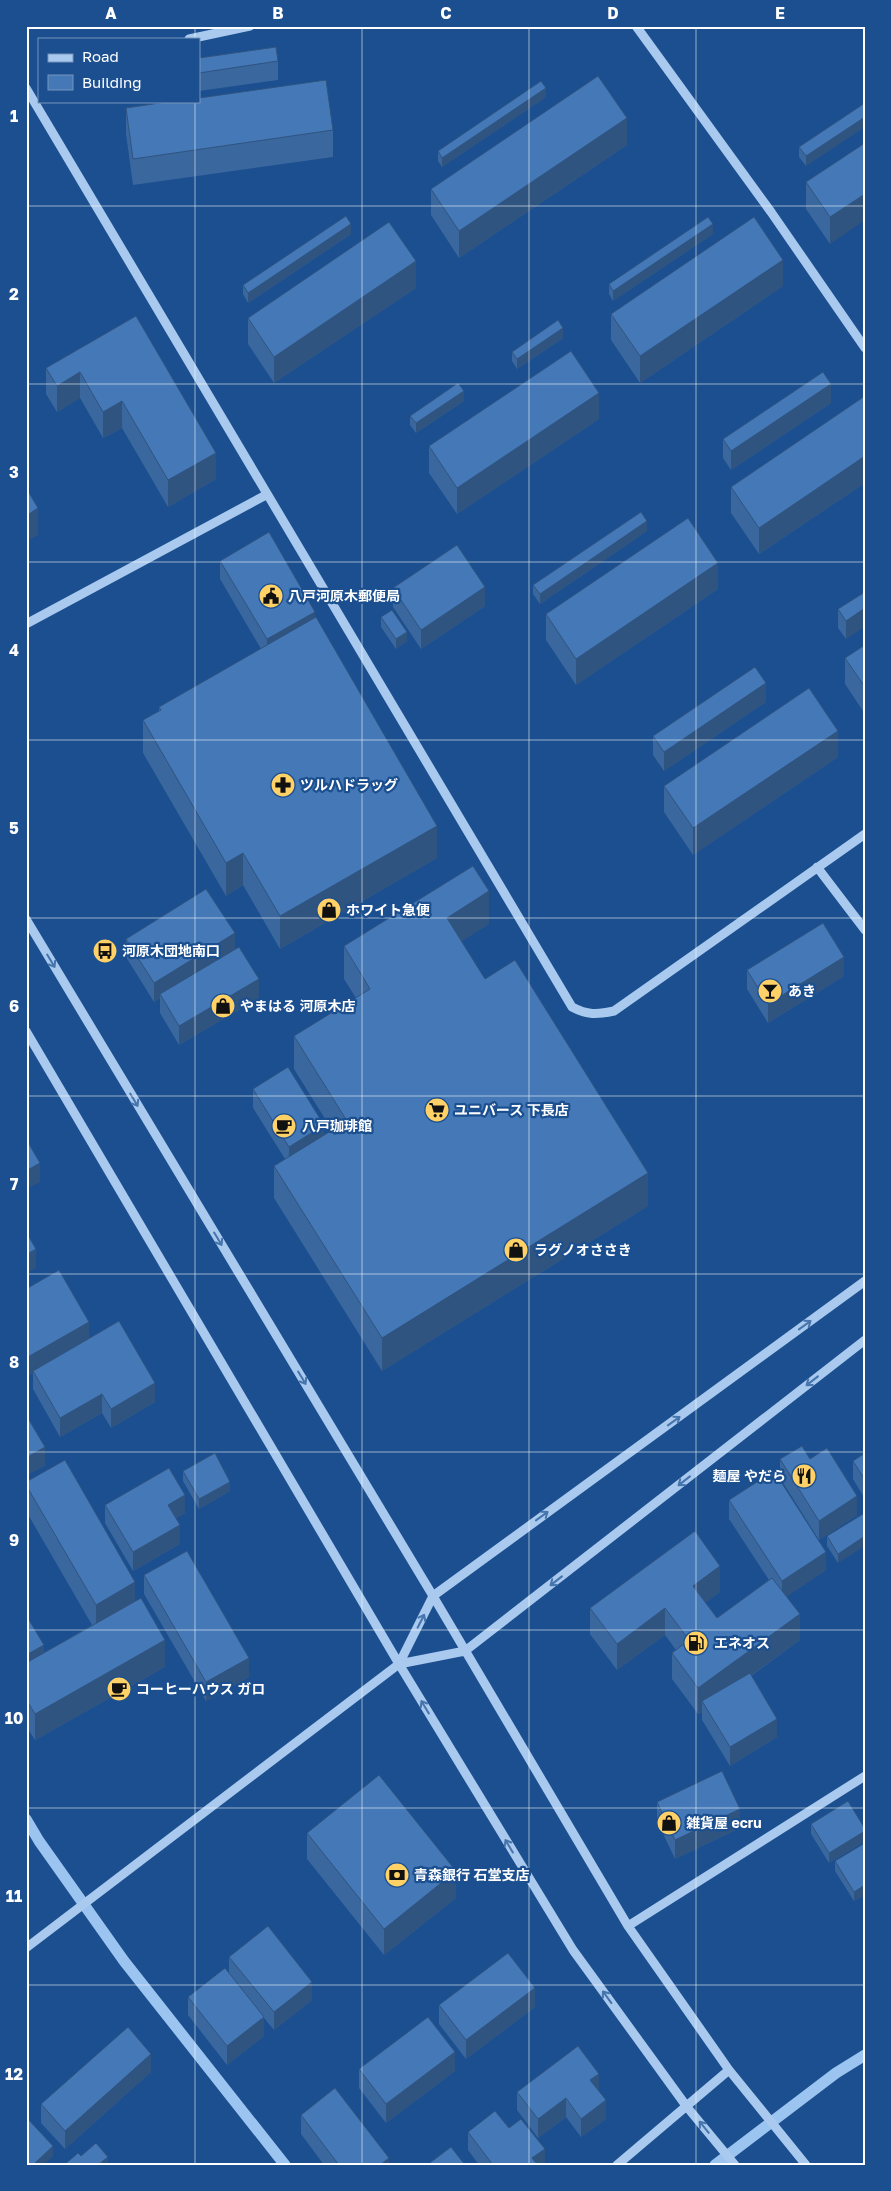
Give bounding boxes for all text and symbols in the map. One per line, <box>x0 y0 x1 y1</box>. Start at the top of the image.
text: A <box>105 3 117 23</box>
text: B <box>272 3 284 23</box>
text: C <box>440 3 452 23</box>
text: D <box>607 3 619 23</box>
text: E <box>775 3 785 23</box>
legend <box>38 38 200 102</box>
text: Road <box>82 47 119 65</box>
text: Building <box>82 73 142 91</box>
text: 1 <box>10 106 18 126</box>
text: 2 <box>9 284 19 304</box>
text: 3 <box>9 462 19 482</box>
public building icon: 八戸河原木郵便局 <box>258 583 284 609</box>
place label: 八戸河原木郵便局 <box>288 587 400 604</box>
text: 4 <box>9 640 19 660</box>
pharmacy icon: ツルハドラッグ <box>270 772 296 798</box>
place label: ツルハドラッグ <box>300 776 398 793</box>
text: 5 <box>9 818 19 838</box>
shop icon: ホワイト急便 <box>316 897 342 923</box>
place label: ホワイト急便 <box>346 901 430 918</box>
bus stop icon: 河原木団地南口 <box>92 938 118 964</box>
place label: 河原木団地南口 <box>122 942 220 959</box>
one-way arrow <box>47 953 57 967</box>
bar icon: あき <box>757 978 783 1004</box>
place label: あき <box>788 982 816 999</box>
shop icon: やまはる 河原木店 <box>210 993 236 1019</box>
text: 6 <box>9 996 19 1016</box>
place label: やまはる 河原木店 <box>240 997 356 1014</box>
one-way arrow <box>130 1092 140 1106</box>
supermarket icon: ユニバース 下長店 <box>424 1097 450 1123</box>
place label: ユニバース 下長店 <box>454 1101 569 1118</box>
cafe icon: 八戸珈琲館 <box>271 1113 297 1139</box>
place label: 八戸珈琲館 <box>302 1117 372 1134</box>
text: 7 <box>10 1174 19 1194</box>
one-way arrow <box>214 1232 224 1246</box>
shop icon: ラグノオささき <box>503 1237 529 1263</box>
place label: ラグノオささき <box>534 1241 632 1258</box>
one-way arrow <box>798 1320 812 1330</box>
text: 8 <box>9 1352 19 1372</box>
one-way arrow <box>298 1371 308 1385</box>
one-way arrow <box>806 1375 819 1386</box>
one-way arrow <box>666 1415 680 1426</box>
restaurant icon: 麺屋 やだら <box>791 1463 817 1489</box>
place label: 麺屋 やだら <box>713 1467 786 1484</box>
one-way arrow <box>678 1475 691 1486</box>
one-way arrow <box>535 1511 548 1522</box>
text: 9 <box>9 1530 19 1550</box>
one-way arrow <box>550 1575 563 1586</box>
one-way arrow <box>416 1613 426 1628</box>
fuel station icon: エネオス <box>683 1630 709 1656</box>
place label: エネオス <box>714 1634 770 1651</box>
cafe icon: コーヒーハウス ガロ <box>106 1676 132 1702</box>
place label: コーヒーハウス ガロ <box>136 1680 265 1697</box>
one-way arrow <box>420 1700 430 1714</box>
text: 10 <box>5 1708 23 1728</box>
shop icon: 雑貨屋 ecru <box>656 1810 682 1836</box>
place label: 雑貨屋 ecru <box>686 1814 762 1831</box>
one-way arrow <box>504 1839 514 1853</box>
bank icon: 青森銀行 石堂支店 <box>384 1862 410 1888</box>
place label: 青森銀行 石堂支店 <box>414 1866 530 1883</box>
text: 11 <box>6 1886 22 1906</box>
one-way arrow <box>602 1990 612 2004</box>
text: 12 <box>5 2064 23 2084</box>
one-way arrow <box>698 2121 709 2134</box>

